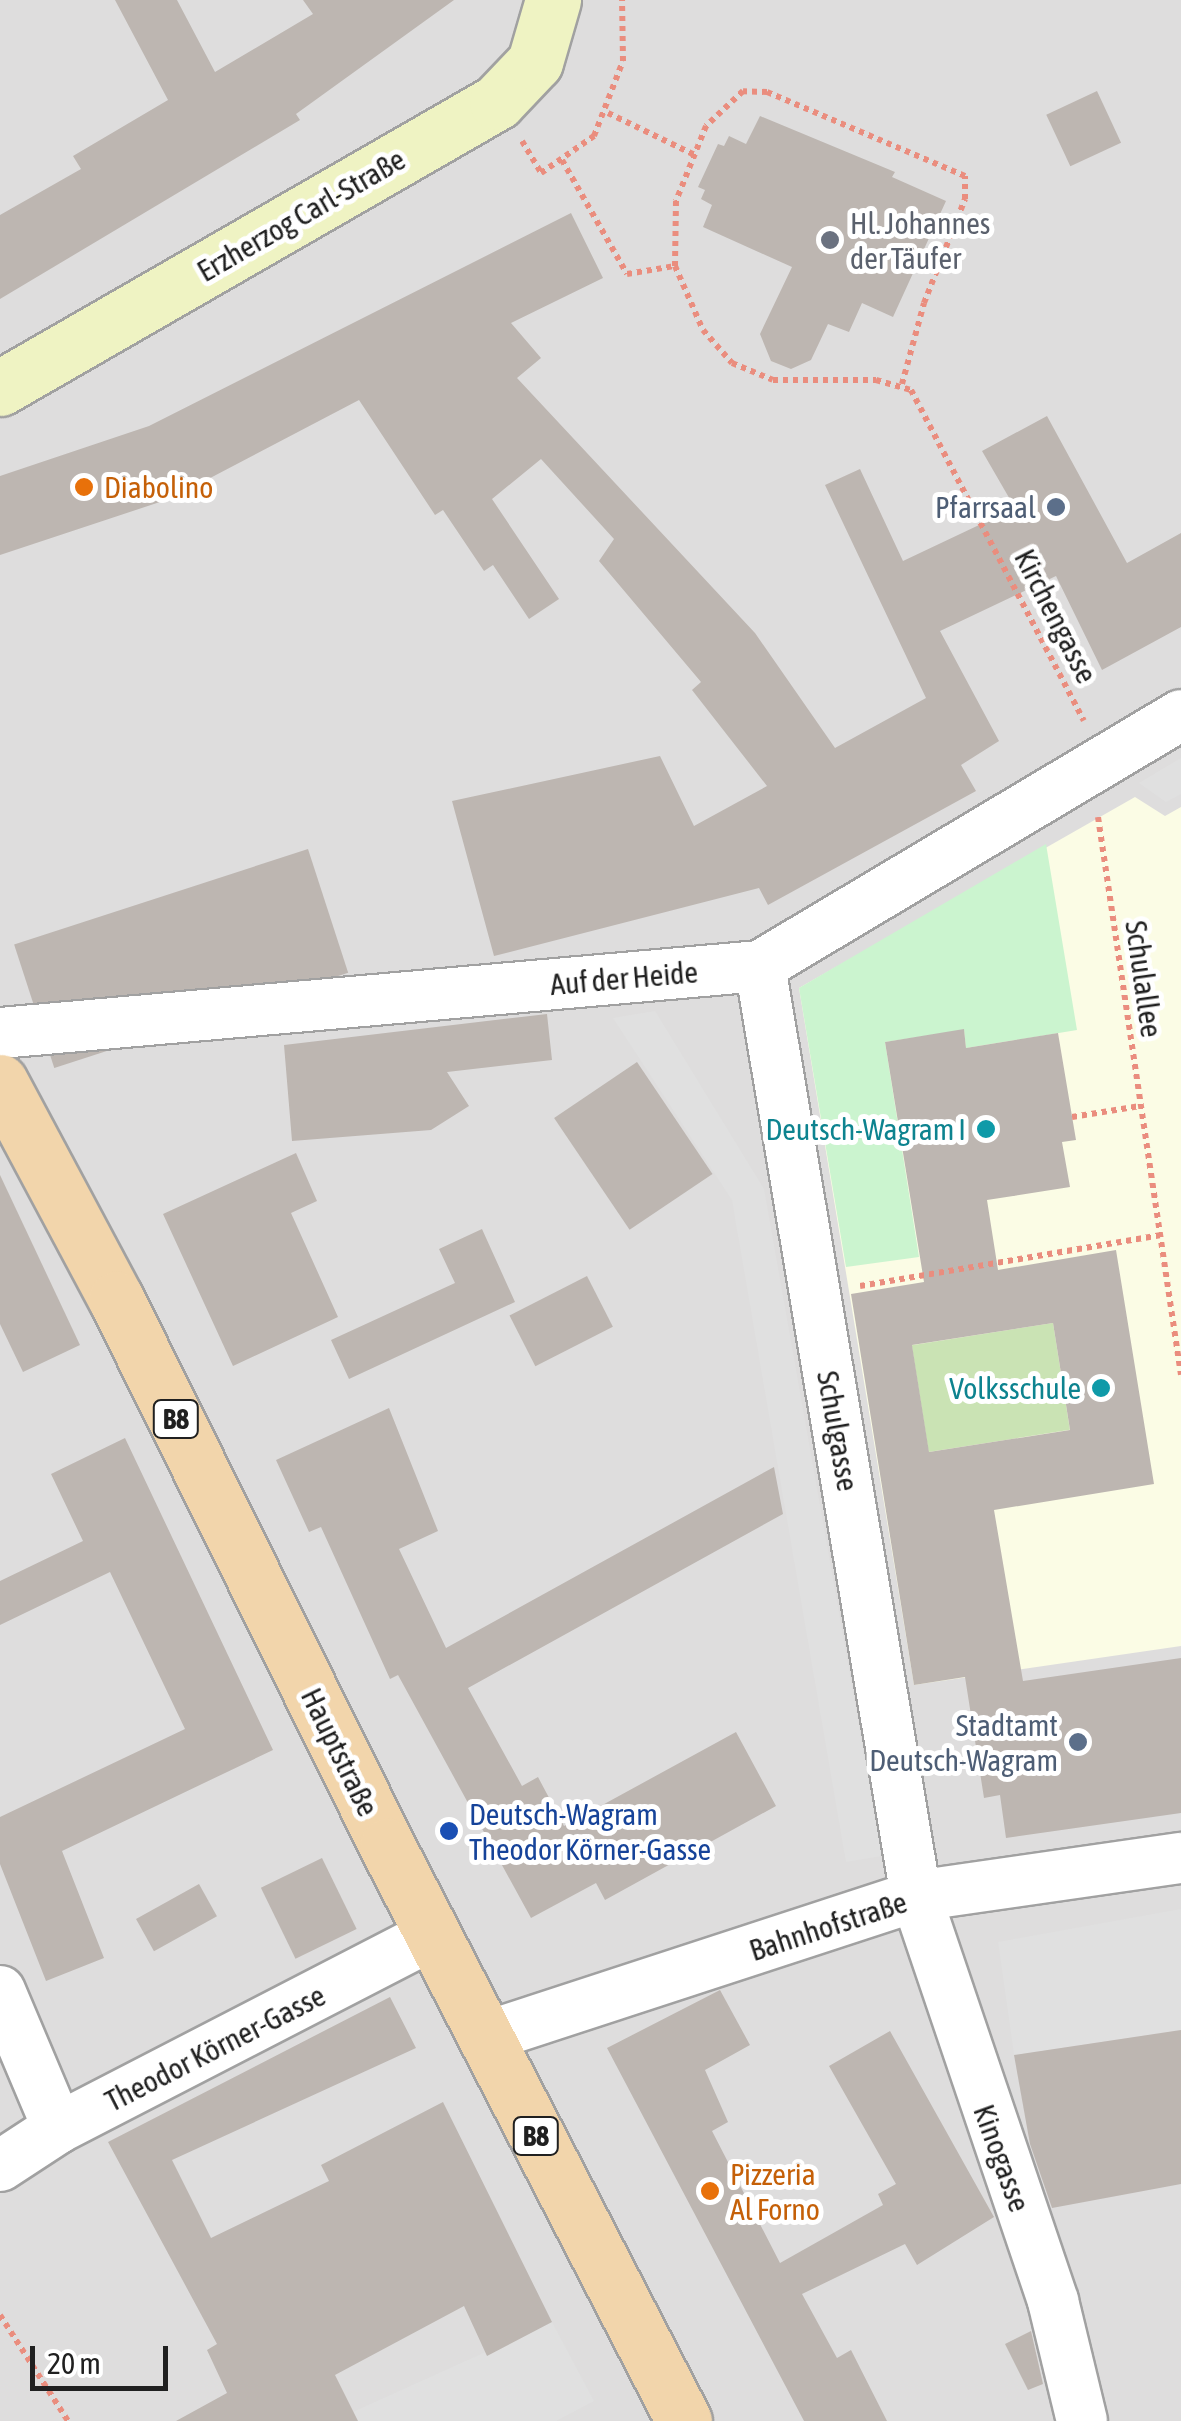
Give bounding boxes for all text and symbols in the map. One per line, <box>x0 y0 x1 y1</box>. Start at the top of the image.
street label: Erzherzog Carl-Straße <box>191 141 411 289</box>
place label: Hl. Johannes der Täufer <box>850 205 990 276</box>
marker: Hl. Johannes der Täufer <box>819 229 841 251</box>
place label: Diabolino <box>104 469 213 505</box>
marker: Diabolino <box>73 476 95 498</box>
place label: Pfarrsaal <box>935 489 1036 525</box>
marker: Pfarrsaal <box>1045 496 1067 518</box>
street label: Kirchengasse <box>1007 543 1105 689</box>
street label: Schulallee <box>1118 918 1170 1040</box>
street label: Auf der Heide <box>549 954 699 1002</box>
place label: Deutsch-Wagram I <box>765 1111 966 1147</box>
marker: Deutsch-Wagram I <box>975 1118 997 1140</box>
street label: Schulgasse <box>810 1368 866 1494</box>
place label: Volksschule <box>949 1370 1081 1406</box>
marker: Volksschule <box>1090 1377 1112 1399</box>
road number: B8 <box>151 1396 201 1442</box>
street label: Hauptstraße <box>294 1682 386 1822</box>
place label: Stadtamt Deutsch-Wagram <box>869 1707 1058 1778</box>
marker: Stadtamt Deutsch-Wagram <box>1067 1731 1089 1753</box>
place label: Deutsch-Wagram Theodor Körner-Gasse <box>469 1796 711 1866</box>
marker: Deutsch-Wagram Theodor Körner-Gasse <box>438 1820 460 1842</box>
street label: Bahnhofstraße <box>745 1884 911 1968</box>
street label: Theodor Körner-Gasse <box>99 1977 331 2119</box>
street label: Kinogasse <box>966 2100 1038 2216</box>
road number: B8 <box>511 2113 561 2159</box>
place label: Pizzeria Al Forno <box>730 2156 820 2226</box>
marker: Pizzeria Al Forno <box>699 2180 721 2202</box>
scale bar <box>35 2326 172 2388</box>
text: 20 m <box>47 2346 101 2380</box>

